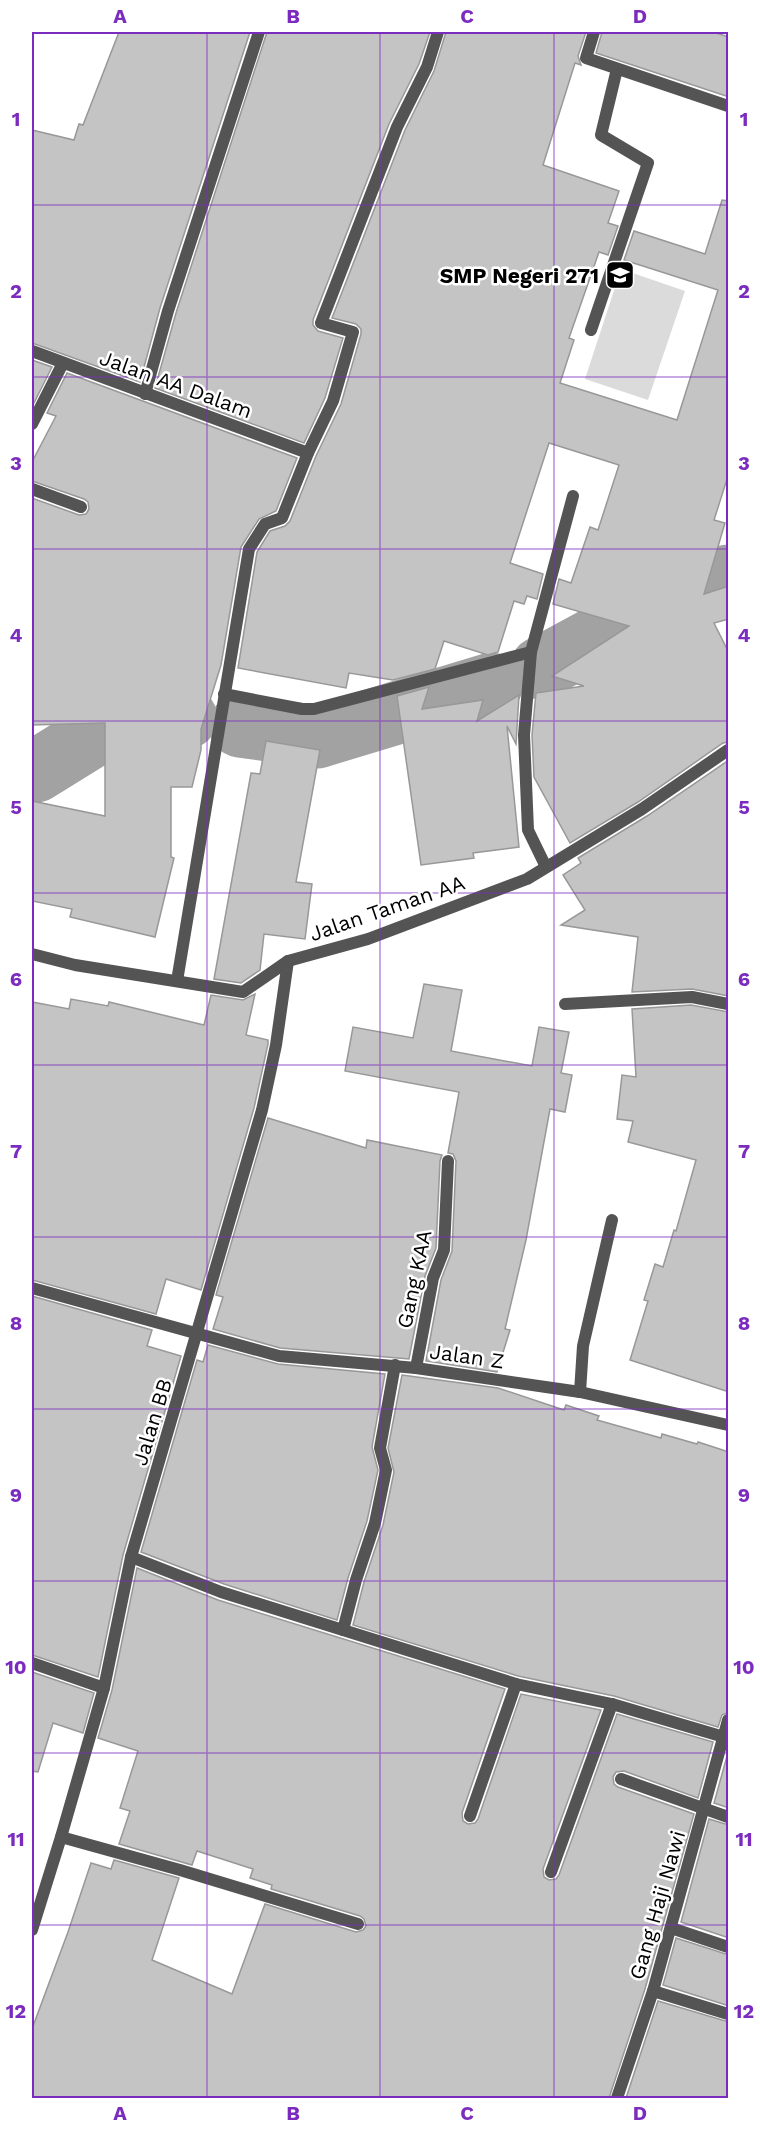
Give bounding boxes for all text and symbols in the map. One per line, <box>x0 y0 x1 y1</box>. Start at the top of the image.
text: A <box>113 4 127 28</box>
text: B <box>286 4 300 28</box>
text: C <box>460 4 474 28</box>
text: D <box>633 4 647 28</box>
text: 1 <box>12 107 20 131</box>
text: 1 <box>740 107 748 131</box>
school or university icon: SMP Negeri 271 <box>604 259 636 291</box>
place label: SMP Negeri 271 <box>440 263 599 288</box>
text: 2 <box>10 279 22 303</box>
text: 2 <box>738 279 750 303</box>
street label: Jalan AA Dalam <box>96 345 256 423</box>
text: 3 <box>10 451 22 475</box>
text: 3 <box>738 451 750 475</box>
text: 4 <box>10 623 23 647</box>
text: 4 <box>738 623 751 647</box>
text: 5 <box>10 795 22 819</box>
text: 5 <box>738 795 750 819</box>
street label: Jalan Taman AA <box>306 870 468 946</box>
text: 6 <box>10 967 22 991</box>
text: 6 <box>738 967 750 991</box>
text: 7 <box>10 1139 22 1163</box>
text: 7 <box>738 1139 750 1163</box>
street label: Gang KAA <box>391 1227 437 1330</box>
text: 8 <box>10 1311 22 1335</box>
text: 8 <box>738 1311 750 1335</box>
street label: Jalan Z <box>428 1338 506 1374</box>
street label: Jalan BB <box>127 1376 177 1468</box>
text: 9 <box>10 1483 22 1507</box>
text: 9 <box>738 1483 750 1507</box>
text: 10 <box>5 1655 27 1679</box>
text: 10 <box>733 1655 755 1679</box>
text: 11 <box>7 1827 25 1851</box>
text: 11 <box>735 1827 753 1851</box>
street label: Gang Haji Nawi <box>624 1828 690 1982</box>
text: 12 <box>6 1999 26 2023</box>
text: 12 <box>734 1999 754 2023</box>
text: A <box>113 2101 127 2125</box>
text: B <box>286 2101 300 2125</box>
text: C <box>460 2101 474 2125</box>
text: D <box>633 2101 647 2125</box>

